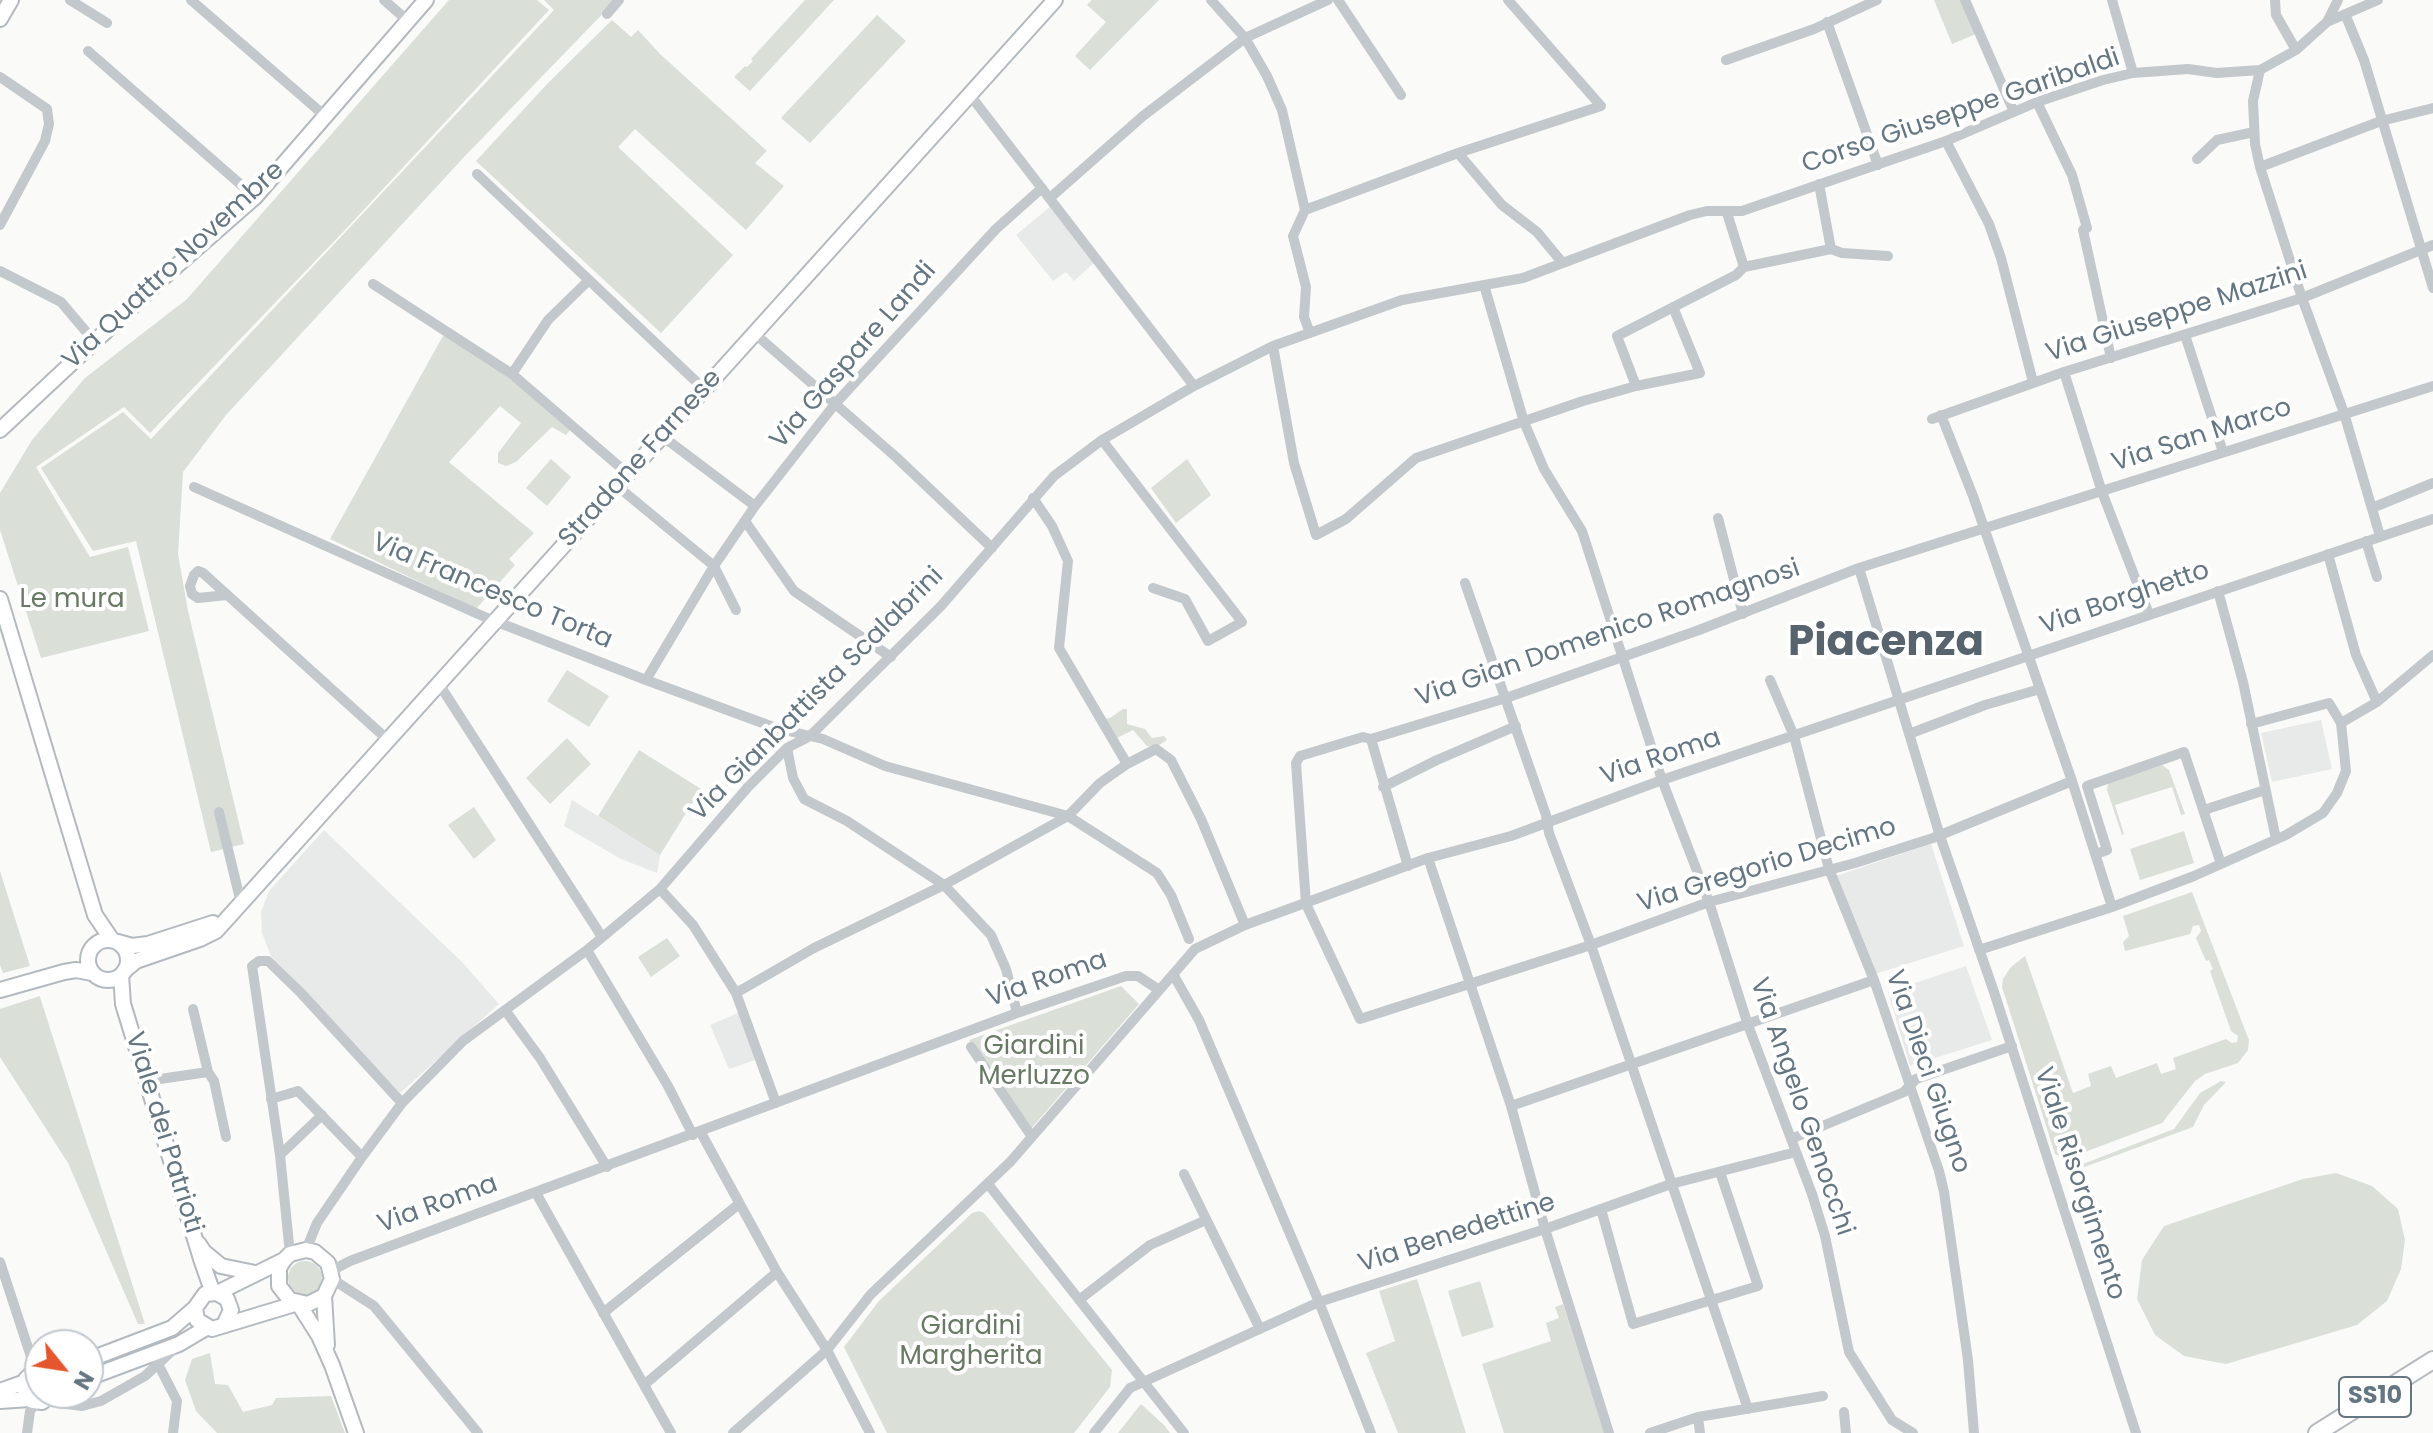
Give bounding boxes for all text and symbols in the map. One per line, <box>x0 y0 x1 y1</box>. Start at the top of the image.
street label: Corso Giuseppe Garibaldi <box>1798 43 2124 181</box>
street label: Via Quattro Novembre <box>57 155 291 377</box>
street label: Via Gaspare Landi <box>764 256 944 456</box>
street label: Via Giuseppe Mazzini <box>2042 256 2312 370</box>
street label: Stradone Farnese <box>553 364 729 554</box>
street label: Via San Marco <box>2108 392 2296 480</box>
street label: Via Francesco Torta <box>367 527 617 657</box>
street label: Via Gian Domenico Romagnosi <box>1412 553 1804 715</box>
street label: Via Borghetto <box>2036 555 2214 643</box>
street label: Via Gianbattista Scalabrini <box>683 561 951 829</box>
park label: Le mura <box>20 584 124 616</box>
district label: Piacenza <box>1788 619 1984 669</box>
street label: Via Roma <box>1597 723 1725 793</box>
street label: Via Gregorio Decimo <box>1634 812 1900 920</box>
street label: Via Roma <box>983 945 1111 1015</box>
street label: Via Dieci Giugno <box>1878 966 1976 1178</box>
street label: Via Angelo Genocchi <box>1742 974 1860 1240</box>
street label: Viale dei Patrioti <box>118 1029 208 1237</box>
park label: Giardini Merluzzo <box>978 1031 1090 1092</box>
street label: Viale Risorgimento <box>2027 1064 2131 1304</box>
street label: Via Roma <box>374 1169 502 1241</box>
street label: Via Benedettine <box>1355 1187 1559 1281</box>
park label: Giardini Margherita <box>899 1311 1043 1372</box>
north arrow <box>24 1329 104 1409</box>
text: N <box>66 1365 101 1395</box>
road number: SS10 <box>2339 1377 2411 1417</box>

